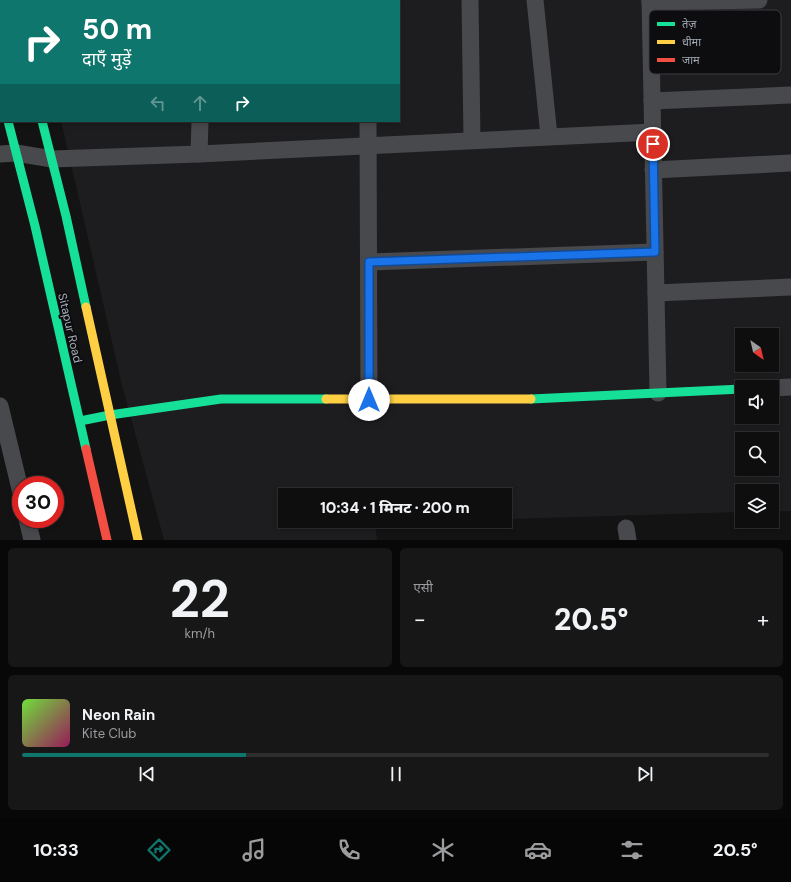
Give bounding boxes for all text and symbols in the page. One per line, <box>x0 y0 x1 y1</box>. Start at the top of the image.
legend <box>649 10 781 74</box>
text: 50 m <box>82 11 152 48</box>
icon: right <box>16 16 68 68</box>
text: तेज़ <box>682 17 697 31</box>
text: धीमा <box>682 35 701 49</box>
text: दाएँ मुड़ें <box>82 47 131 71</box>
text: जाम <box>682 53 700 67</box>
icon: left <box>147 92 169 114</box>
icon: ahead <box>189 92 211 114</box>
icon: right <box>231 92 253 114</box>
pin <box>636 127 670 161</box>
icon: arrive <box>642 133 664 155</box>
street label: Sitapur Road <box>54 292 86 364</box>
north arrow <box>735 328 779 372</box>
map controls <box>735 328 779 528</box>
position arrow <box>348 379 390 421</box>
button: sound <box>735 380 779 424</box>
button: search <box>735 432 779 476</box>
speed limit sign: 30 <box>12 476 64 528</box>
button: layers <box>735 484 779 528</box>
text: 10:34 · 1 मिनट · 200 m <box>320 498 470 518</box>
text: 22 <box>170 565 230 633</box>
text: एसी <box>414 579 433 596</box>
text: 20.5° <box>554 600 629 639</box>
text: − <box>414 605 426 634</box>
text: + <box>757 605 769 634</box>
text: km/h <box>184 625 215 642</box>
text: Neon Rain <box>82 705 155 725</box>
text: Kite Club <box>82 725 136 742</box>
icon: previous <box>136 763 158 785</box>
icon: pause <box>385 763 407 785</box>
icon: next <box>634 763 656 785</box>
icon: directions <box>145 836 173 864</box>
icon: music <box>240 836 268 864</box>
icon: phone <box>335 836 363 864</box>
icon: climate <box>429 836 457 864</box>
icon: car <box>524 836 552 864</box>
icon: filters <box>618 836 646 864</box>
text: 10:33 <box>33 838 79 862</box>
text: 20.5° <box>713 838 758 862</box>

